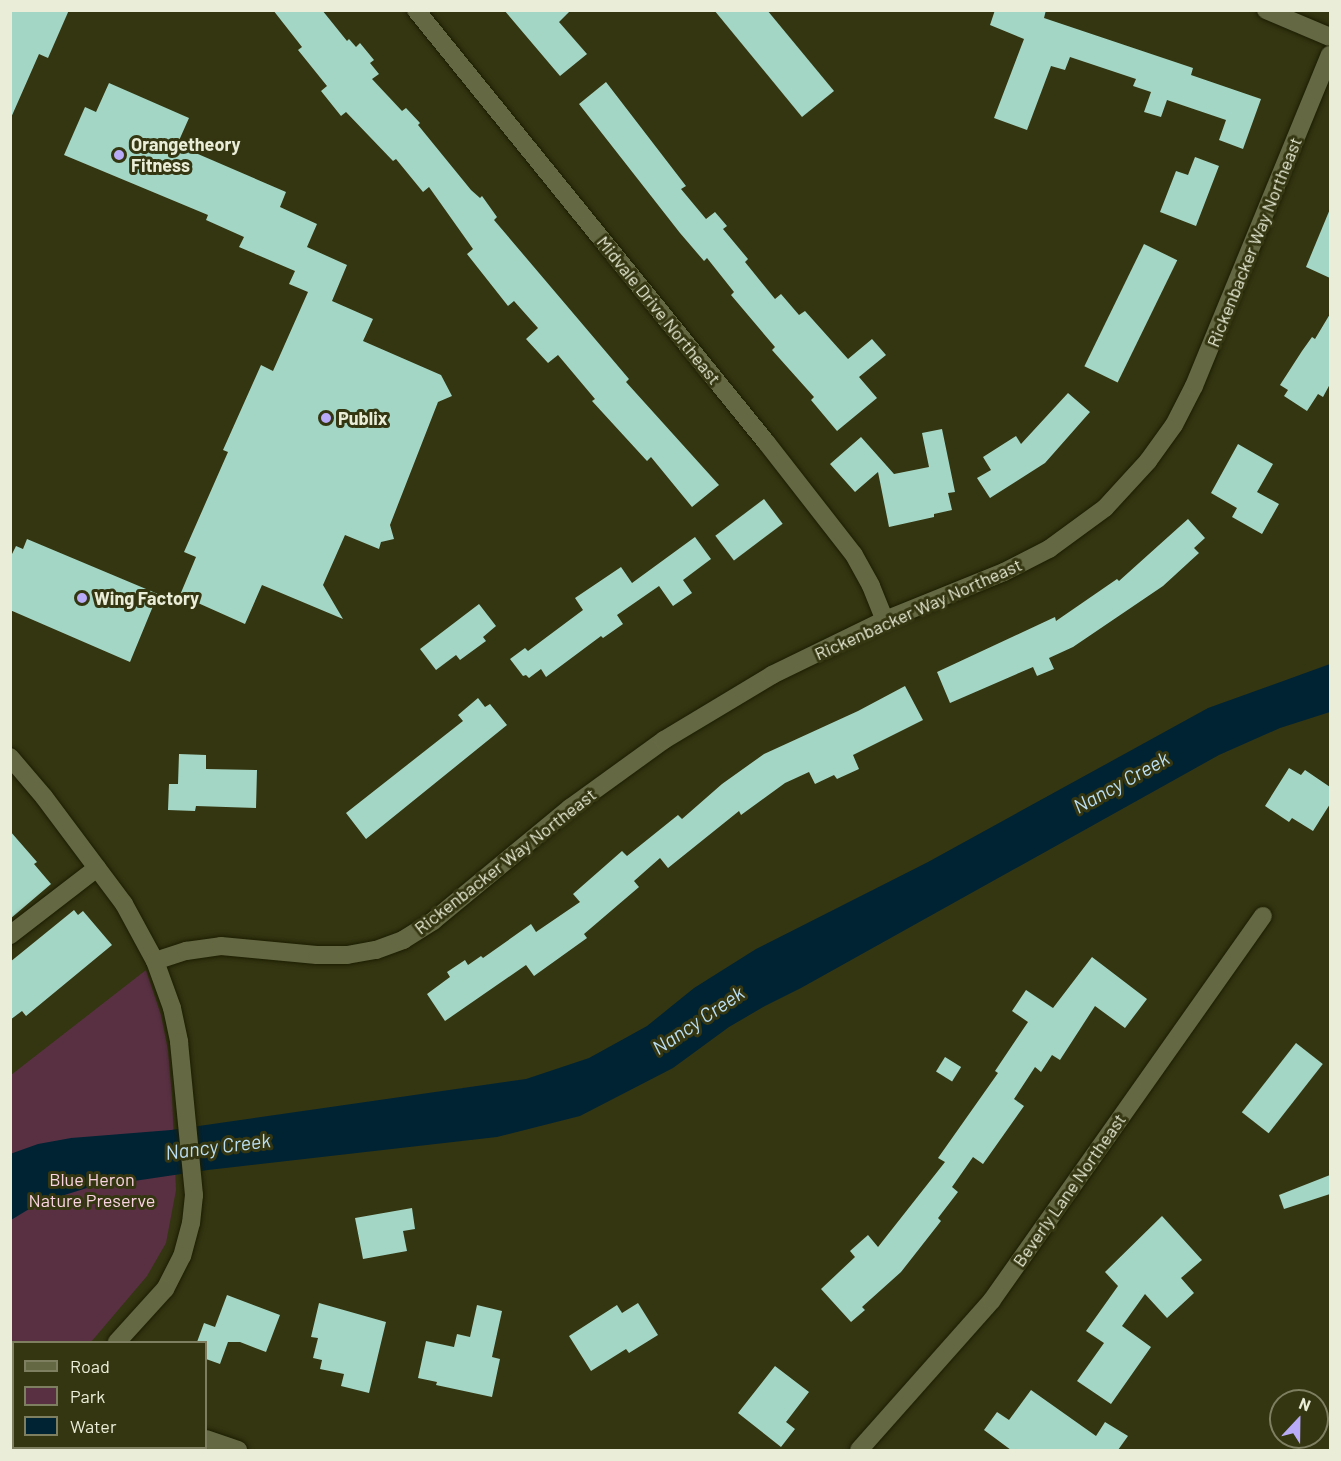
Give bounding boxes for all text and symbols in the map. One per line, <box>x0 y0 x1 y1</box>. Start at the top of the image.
place label: Orangetheory Fitness <box>131 134 241 176</box>
street label: Rickenbacker Way Northeast <box>1202 134 1306 350</box>
marker: Orangetheory Fitness <box>112 148 126 162</box>
street label: Midvale Drive Northeast <box>592 231 726 389</box>
place label: Publix <box>338 407 387 429</box>
marker: Publix <box>319 411 333 425</box>
street label: Rickenbacker Way Northeast <box>811 553 1025 665</box>
place label: Wing Factory <box>94 587 199 609</box>
marker: Wing Factory <box>75 591 89 605</box>
water label: Nancy Creek <box>1069 746 1173 818</box>
street label: Rickenbacker Way Northeast <box>410 783 600 939</box>
water label: Nancy Creek <box>647 980 749 1060</box>
street label: Beverly Lane Northeast <box>1008 1109 1130 1271</box>
water label: Nancy Creek <box>164 1128 272 1164</box>
park label: Blue Heron Nature Preserve <box>29 1169 155 1212</box>
legend <box>12 1341 207 1449</box>
text: Road <box>70 1355 110 1377</box>
text: Park <box>70 1385 105 1407</box>
north arrow <box>1269 1389 1329 1449</box>
text: N <box>1297 1393 1314 1414</box>
text: Water <box>70 1415 117 1437</box>

